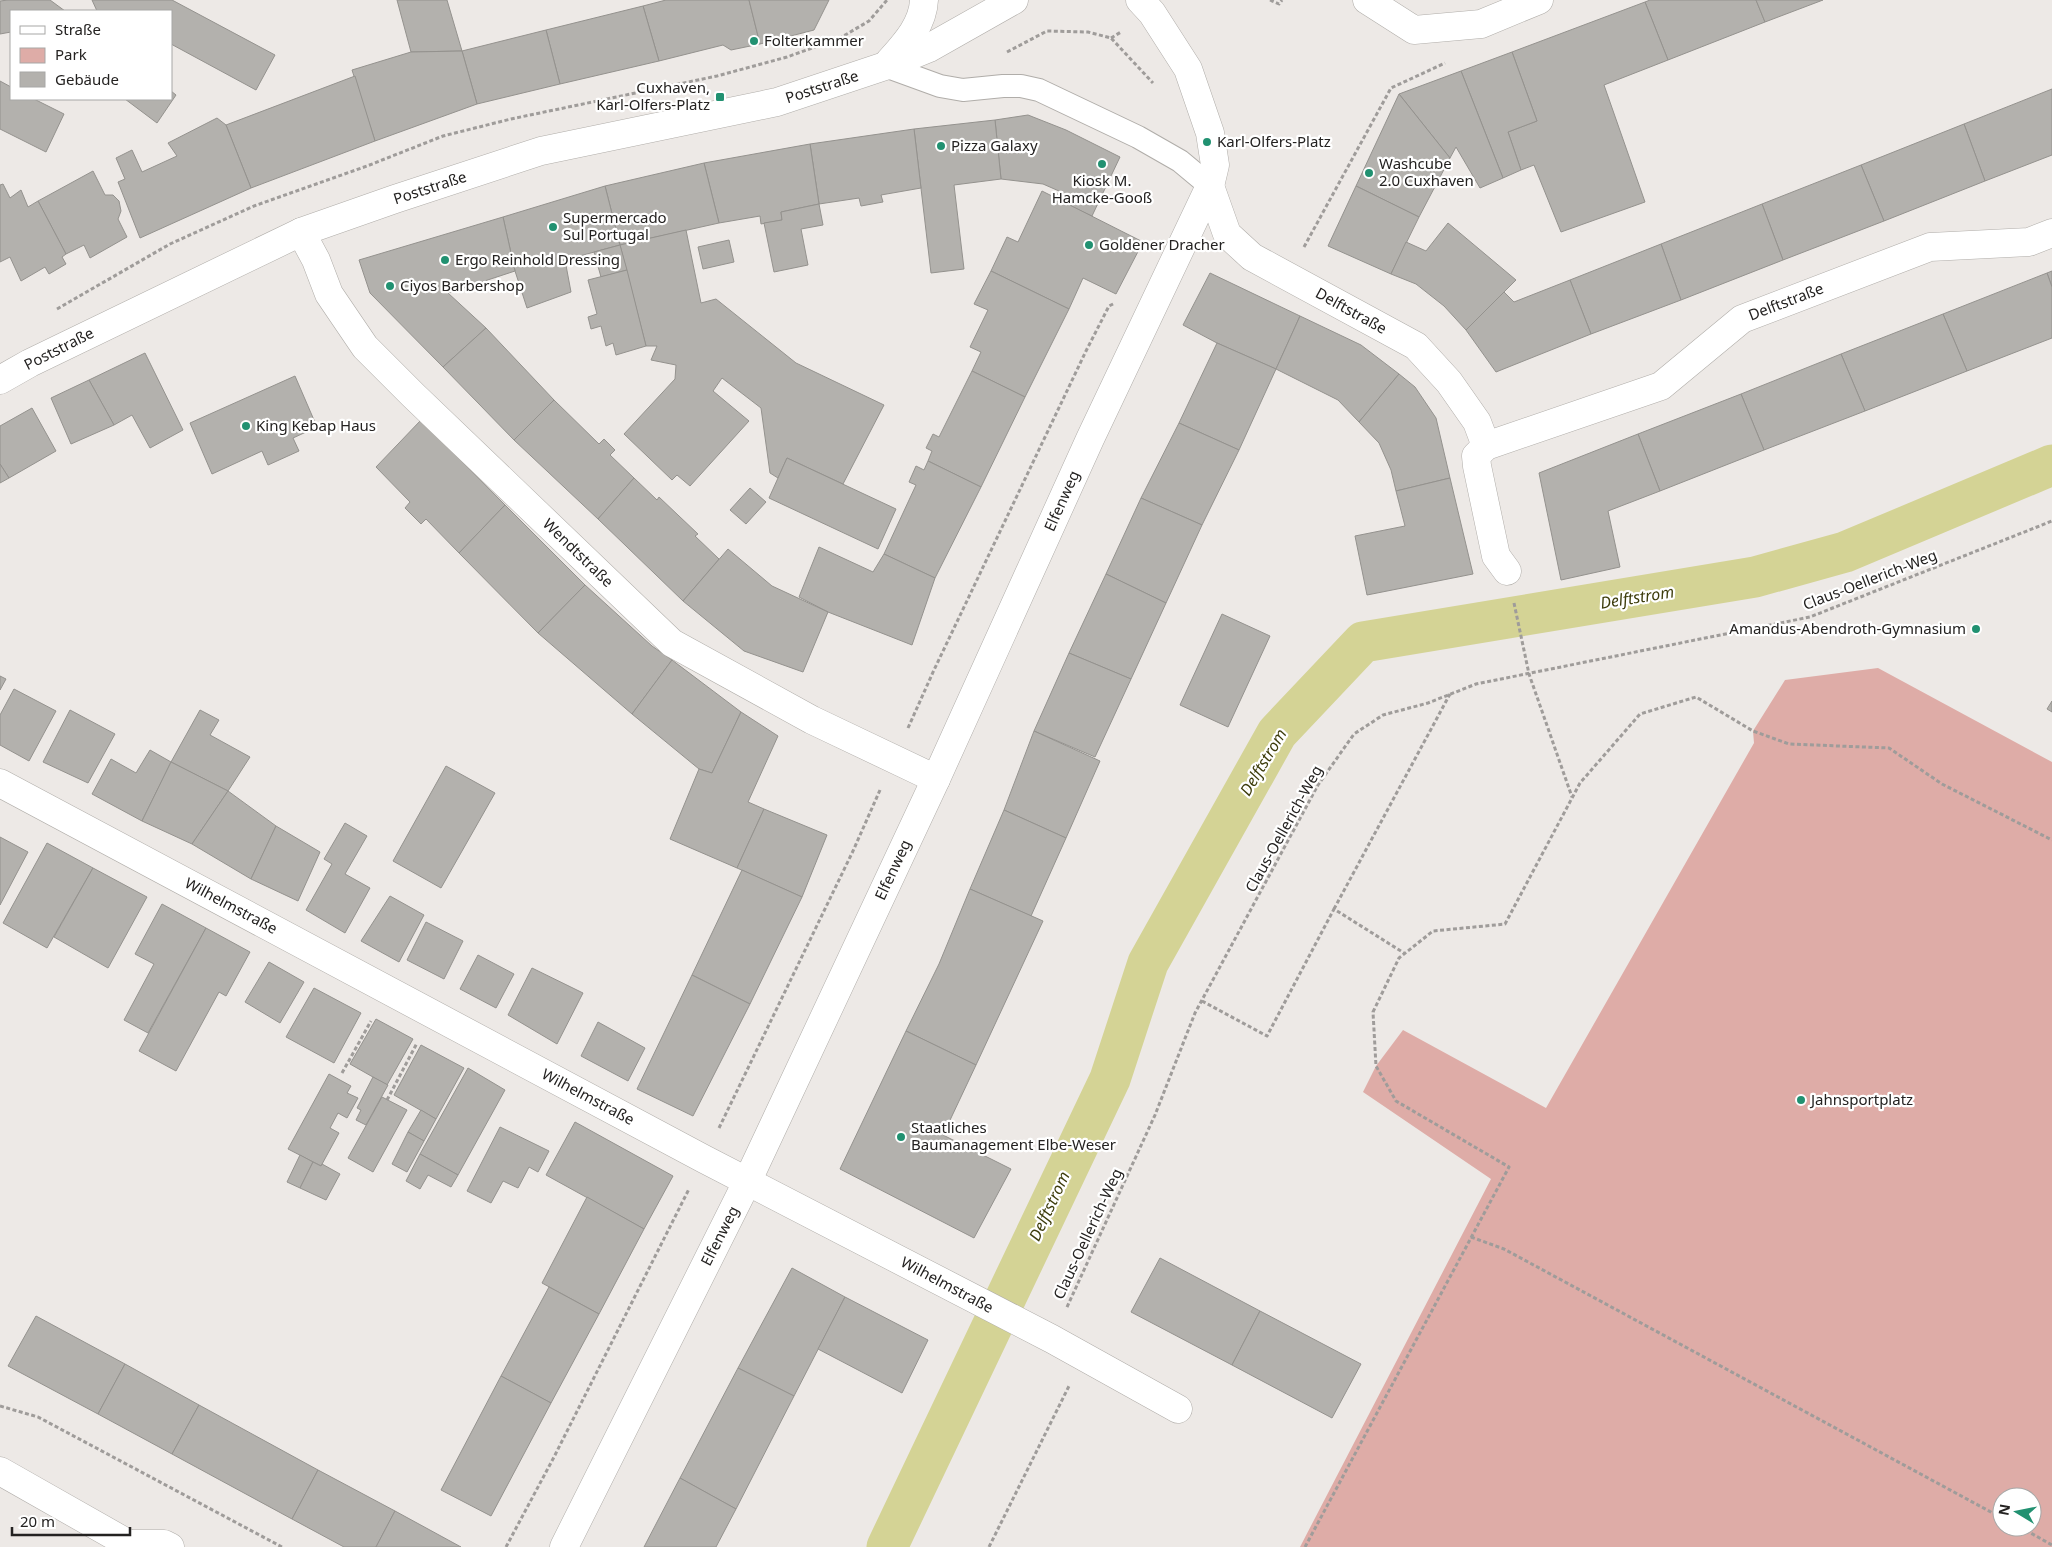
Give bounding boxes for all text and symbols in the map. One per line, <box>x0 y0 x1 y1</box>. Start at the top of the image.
legend <box>10 10 172 100</box>
text: Straße <box>55 19 101 39</box>
place label: Folterkammer <box>764 30 864 50</box>
marker: Folterkammer <box>748 35 760 47</box>
text: Park <box>55 44 87 64</box>
street label: Poststraße <box>783 65 861 107</box>
text: Gebäude <box>55 69 119 89</box>
place label: Cuxhaven, Karl-Olfers-Platz <box>596 77 710 114</box>
marker: Cuxhaven, Karl-Olfers-Platz <box>714 91 726 103</box>
place label: Karl-Olfers-Platz <box>1217 131 1331 151</box>
place label: Pizza Galaxy <box>951 135 1038 155</box>
marker: Karl-Olfers-Platz <box>1201 136 1213 148</box>
marker: Pizza Galaxy <box>935 140 947 152</box>
place label: Washcube 2.0 Cuxhaven <box>1379 153 1474 190</box>
marker: Kiosk M. Hamcke-Gooß <box>1096 158 1108 170</box>
street label: Poststraße <box>391 166 469 208</box>
marker: Washcube 2.0 Cuxhaven <box>1363 167 1375 179</box>
place label: Kiosk M. Hamcke-Gooß <box>1052 170 1152 207</box>
place label: Supermercado Sul Portugal <box>563 207 667 244</box>
marker: Supermercado Sul Portugal <box>547 221 559 233</box>
place label: Goldener Dracher <box>1099 234 1225 254</box>
marker: Goldener Dracher <box>1083 239 1095 251</box>
place label: Ergo Reinhold Dressing <box>455 249 620 269</box>
marker: Ergo Reinhold Dressing <box>439 254 451 266</box>
place label: Ciyos Barbershop <box>400 275 524 295</box>
street label: Delftstraße <box>1745 278 1826 325</box>
marker: Ciyos Barbershop <box>384 280 396 292</box>
street label: Delftstraße <box>1312 282 1391 338</box>
street label: Poststraße <box>20 322 97 374</box>
place label: King Kebap Haus <box>256 415 376 435</box>
marker: King Kebap Haus <box>240 420 252 432</box>
street label: Elfenweg <box>1039 467 1083 534</box>
street label: Wendtstraße <box>539 514 618 591</box>
street label: Claus-Oellerich-Weg <box>1800 544 1940 614</box>
water label: Delftstrom <box>1599 580 1675 614</box>
place label: Amandus-Abendroth-Gymnasium <box>1729 618 1966 638</box>
marker: Amandus-Abendroth-Gymnasium <box>1970 623 1982 635</box>
water label: Delftstrom <box>1234 724 1292 800</box>
street label: Claus-Oellerich-Weg <box>1240 762 1326 896</box>
street label: Elfenweg <box>869 836 915 903</box>
street label: Wilhelmstraße <box>182 872 281 938</box>
street label: Wilhelmstraße <box>539 1063 638 1129</box>
place label: Jahnsportplatz <box>1809 1089 1913 1109</box>
marker: Jahnsportplatz <box>1795 1094 1807 1106</box>
place label: Staatliches Baumanagement Elbe-Weser <box>911 1117 1116 1154</box>
marker: Staatliches Baumanagement Elbe-Weser <box>895 1131 907 1143</box>
street label: Claus-Oellerich-Weg <box>1048 1165 1126 1302</box>
water label: Delftstrom <box>1023 1168 1075 1244</box>
street label: Elfenweg <box>696 1202 743 1269</box>
street label: Wilhelmstraße <box>898 1251 997 1317</box>
north arrow <box>1992 1487 2042 1537</box>
text: N <box>1993 1502 2014 1517</box>
scale bar <box>12 1504 130 1536</box>
text: 20 m <box>20 1511 55 1531</box>

